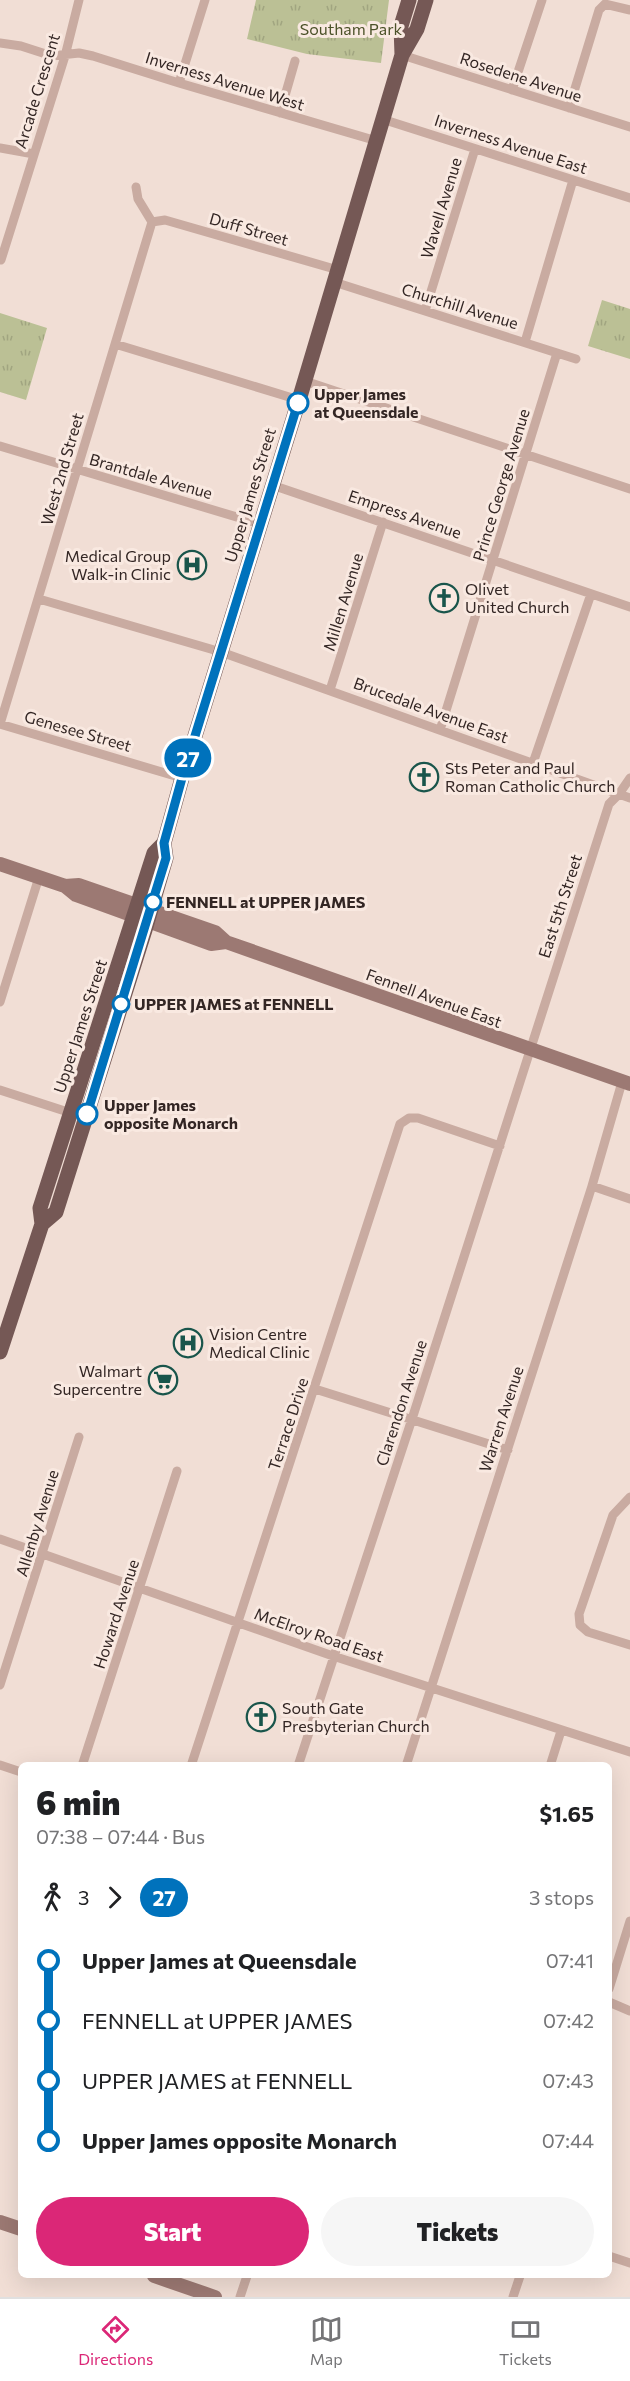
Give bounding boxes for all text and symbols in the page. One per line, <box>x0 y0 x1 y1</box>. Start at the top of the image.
park label: Southam Park <box>300 19 403 38</box>
street label: Arcade Crescent <box>10 31 63 151</box>
street label: Inverness Avenue West <box>143 47 307 114</box>
street label: Rosedene Avenue <box>458 48 584 105</box>
street label: Inverness Avenue East <box>432 110 590 177</box>
street label: Wavell Avenue <box>416 155 465 261</box>
street label: Duff Street <box>207 208 291 249</box>
street label: Churchill Avenue <box>400 279 521 332</box>
place label: Upper James at Queensdale <box>314 384 419 421</box>
marker: Upper James at Queensdale <box>287 392 309 414</box>
street label: Prince George Avenue <box>468 406 533 563</box>
street label: West 2nd Street <box>36 410 87 527</box>
street label: Upper James Street <box>220 425 279 564</box>
street label: Brantdale Avenue <box>87 449 215 502</box>
street label: Empress Avenue <box>346 485 464 542</box>
place label: Medical Group Walk-in Clinic <box>65 546 171 583</box>
hospital icon: Medical Group Walk-in Clinic <box>176 549 208 581</box>
street label: Millen Avenue <box>319 551 366 653</box>
place label: Olivet United Church <box>465 579 569 616</box>
church icon: Olivet United Church <box>428 582 460 614</box>
street label: Brucedale Avenue East <box>351 673 512 747</box>
street label: Genesee Street <box>23 706 134 755</box>
line badge: 27 <box>161 738 215 777</box>
text: 27 <box>176 746 200 771</box>
place label: Sts Peter and Paul Roman Catholic Church <box>445 758 615 795</box>
church icon: Sts Peter and Paul Roman Catholic Church <box>408 761 440 793</box>
street label: East 5th Street <box>534 851 585 960</box>
place label: FENNELL at UPPER JAMES <box>166 892 366 911</box>
marker: FENNELL at UPPER JAMES <box>144 893 162 911</box>
street label: Upper James Street <box>49 956 110 1095</box>
street label: Fennell Avenue East <box>364 964 505 1031</box>
place label: UPPER JAMES at FENNELL <box>134 994 333 1013</box>
marker: UPPER JAMES at FENNELL <box>112 995 130 1013</box>
place label: Upper James opposite Monarch <box>104 1095 238 1132</box>
marker: Upper James opposite Monarch <box>76 1103 98 1125</box>
place label: Vision Centre Medical Clinic <box>209 1324 310 1361</box>
hospital icon: Vision Centre Medical Clinic <box>172 1327 204 1359</box>
street label: Clarendon Avenue <box>371 1337 430 1468</box>
place label: Walmart Supercentre <box>53 1361 142 1398</box>
street label: Warren Avenue <box>474 1363 527 1474</box>
supermarket icon: Walmart Supercentre <box>147 1364 179 1396</box>
street label: Terrace Drive <box>264 1375 311 1473</box>
street label: Allenby Avenue <box>11 1467 62 1579</box>
street label: Howard Avenue <box>89 1557 142 1671</box>
street label: McElroy Road East <box>252 1603 387 1666</box>
place label: South Gate Presbyterian Church <box>282 1698 430 1735</box>
church icon: South Gate Presbyterian Church <box>245 1701 277 1733</box>
text: 6 min <box>36 1781 120 1822</box>
text: $1.65 <box>539 1800 594 1827</box>
text: 07:38 – 07:44 · Bus <box>36 1824 205 1848</box>
icon: walk <box>36 1881 69 1914</box>
icon: forward <box>98 1881 131 1914</box>
text: 3 <box>78 1885 89 1909</box>
text: 27 <box>152 1885 176 1910</box>
text: 3 stops <box>529 1885 594 1909</box>
text: Upper James at Queensdale <box>82 1947 357 1974</box>
text: 07:41 <box>546 1948 594 1972</box>
text: FENNELL at UPPER JAMES <box>82 2007 352 2034</box>
text: 07:42 <box>543 2008 594 2032</box>
text: UPPER JAMES at FENNELL <box>82 2067 352 2094</box>
text: 07:43 <box>542 2068 594 2092</box>
text: Upper James opposite Monarch <box>82 2127 397 2154</box>
text: 07:44 <box>542 2128 594 2152</box>
button: Start <box>36 2197 309 2266</box>
button: Tickets <box>321 2197 594 2266</box>
tab: Directions <box>78 2313 153 2368</box>
tab: Map <box>310 2313 343 2368</box>
tab: Tickets <box>499 2313 552 2368</box>

